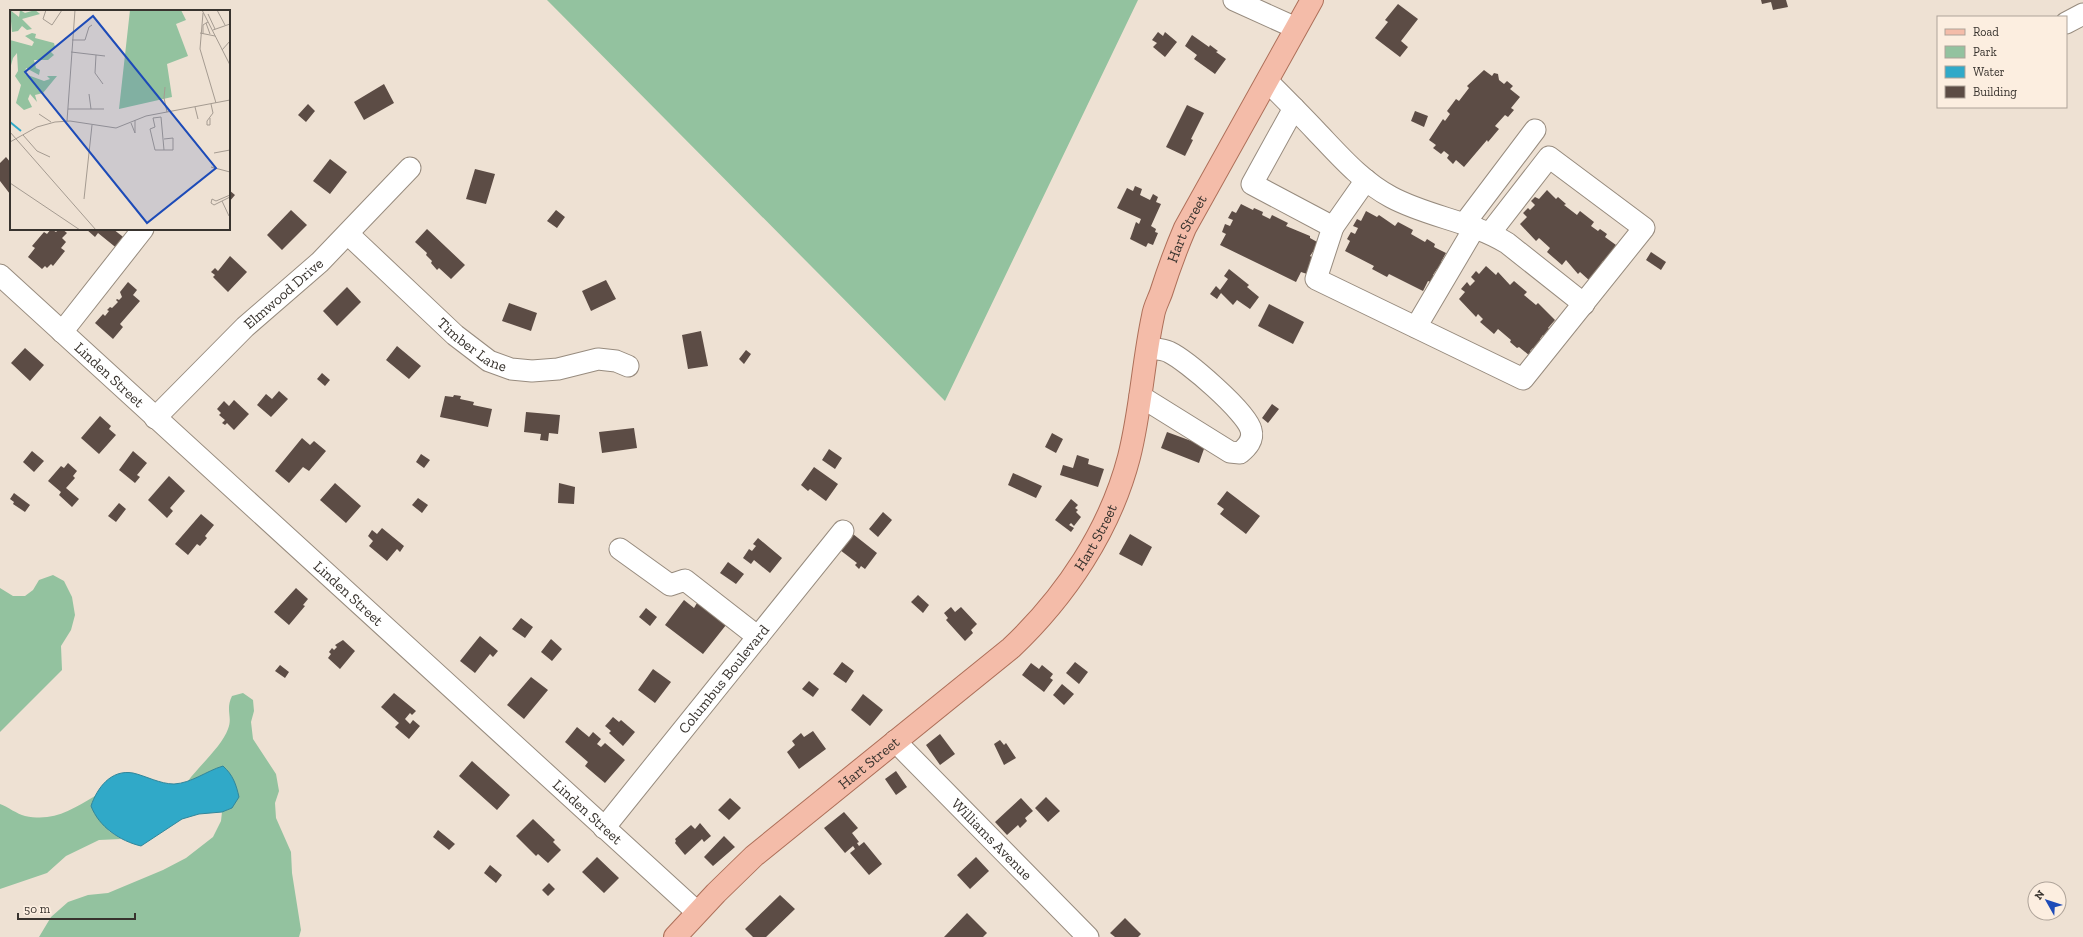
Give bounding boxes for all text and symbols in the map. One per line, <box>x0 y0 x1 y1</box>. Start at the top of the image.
inset map <box>10 10 230 230</box>
legend <box>1937 16 2067 108</box>
text: Road <box>1973 25 1999 39</box>
text: Park <box>1973 45 1998 59</box>
text: Water <box>1973 65 2005 79</box>
text: Building <box>1973 85 2017 99</box>
street label: Hart Street <box>1163 191 1211 265</box>
street label: Elmwood Drive <box>240 254 327 333</box>
street label: Timber Lane <box>433 314 509 376</box>
street label: Linden Street <box>71 339 148 411</box>
street label: Hart Street <box>1070 501 1121 574</box>
street label: Linden Street <box>310 557 387 630</box>
street label: Columbus Boulevard <box>675 621 773 737</box>
street label: Hart Street <box>835 733 903 793</box>
street label: Linden Street <box>549 776 626 849</box>
street label: Williams Avenue <box>948 795 1036 884</box>
north arrow <box>2027 881 2067 921</box>
text: N <box>2032 887 2048 902</box>
scale bar <box>18 895 135 921</box>
text: 50 m <box>24 902 51 916</box>

